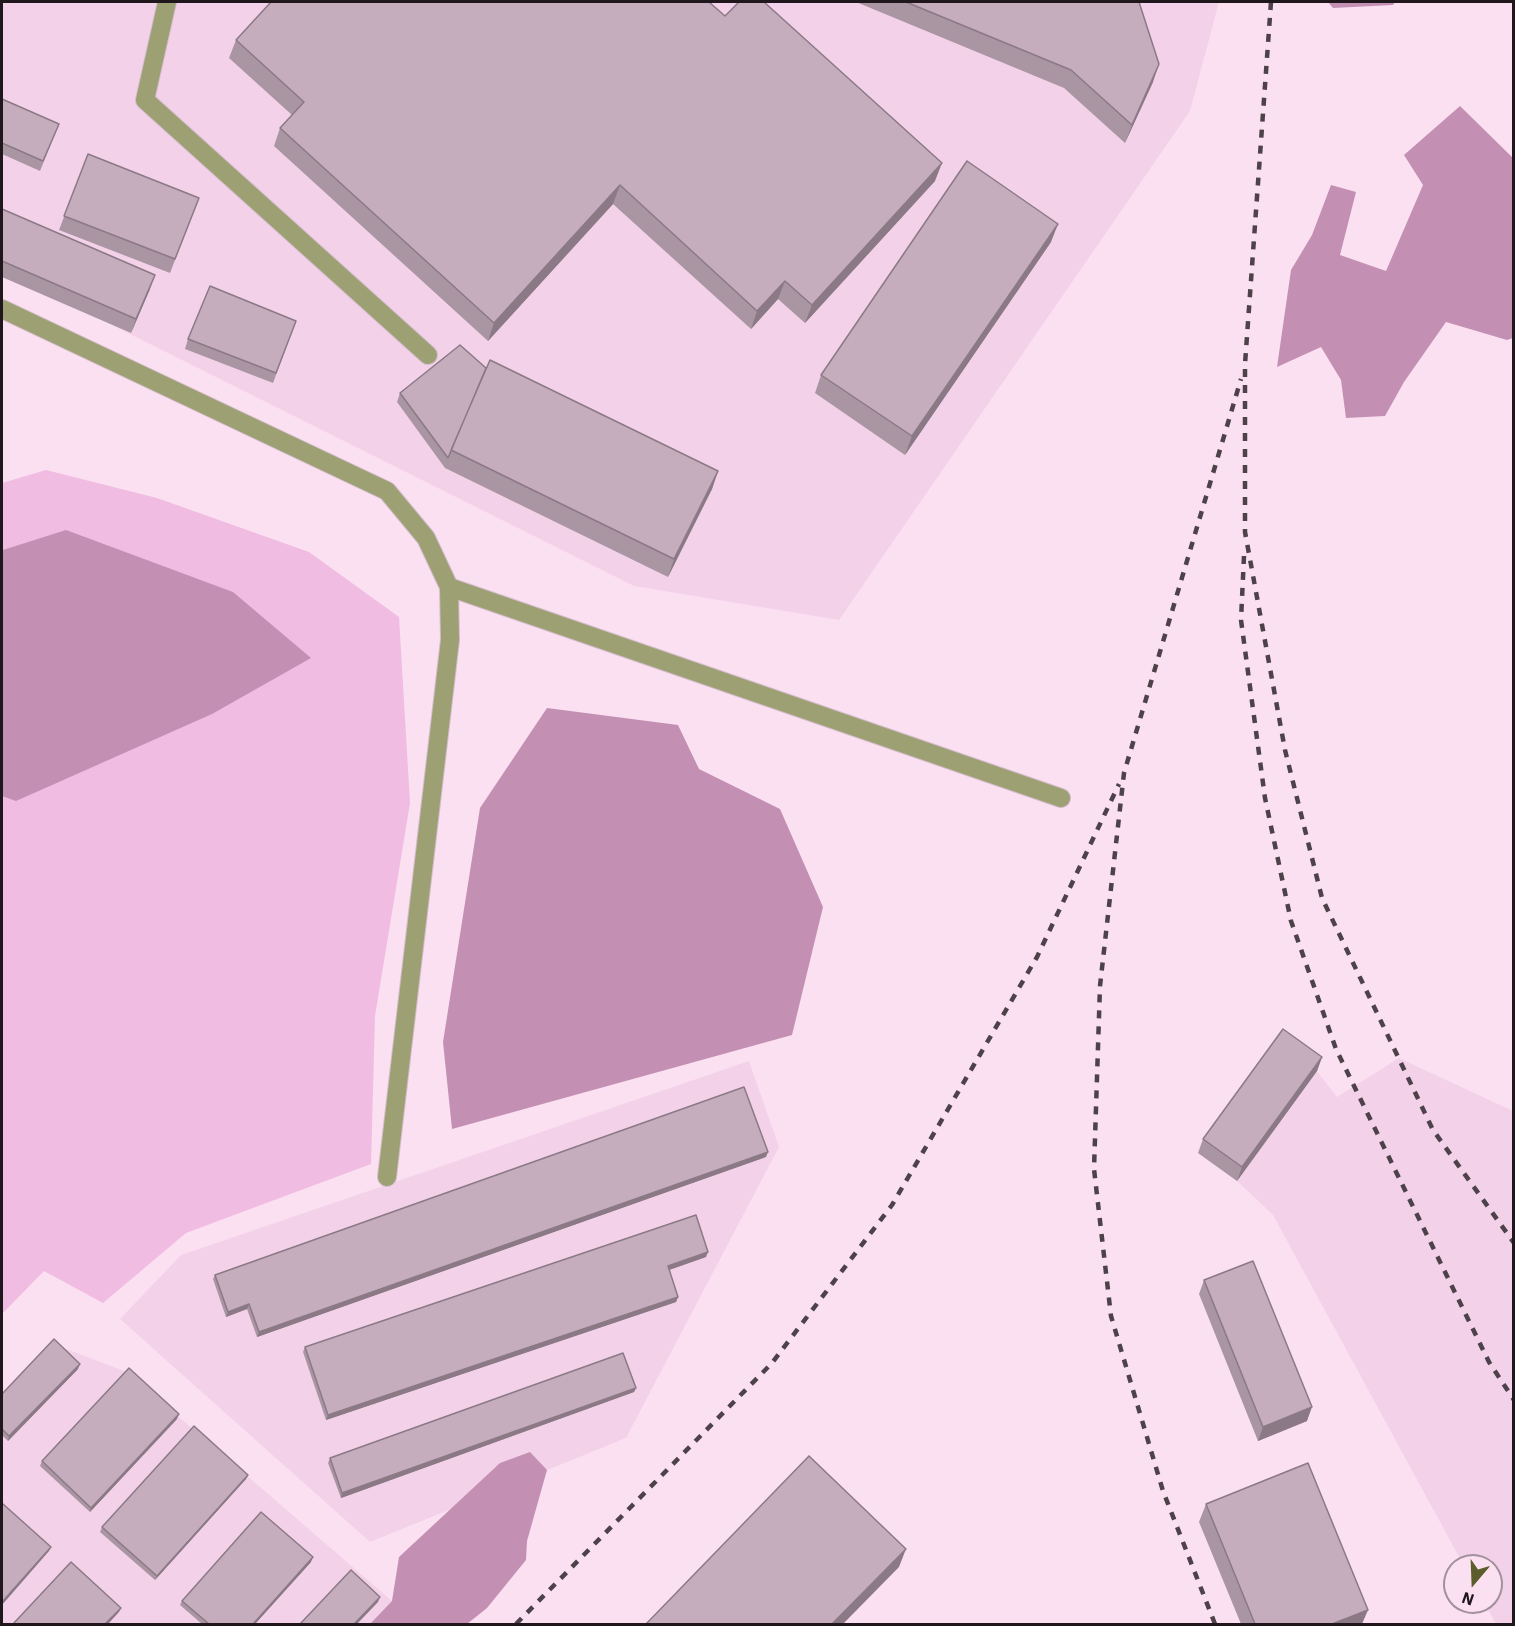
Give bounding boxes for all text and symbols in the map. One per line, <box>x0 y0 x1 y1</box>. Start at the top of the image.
north arrow <box>1443 1554 1503 1614</box>
text: N <box>1459 1588 1477 1610</box>

